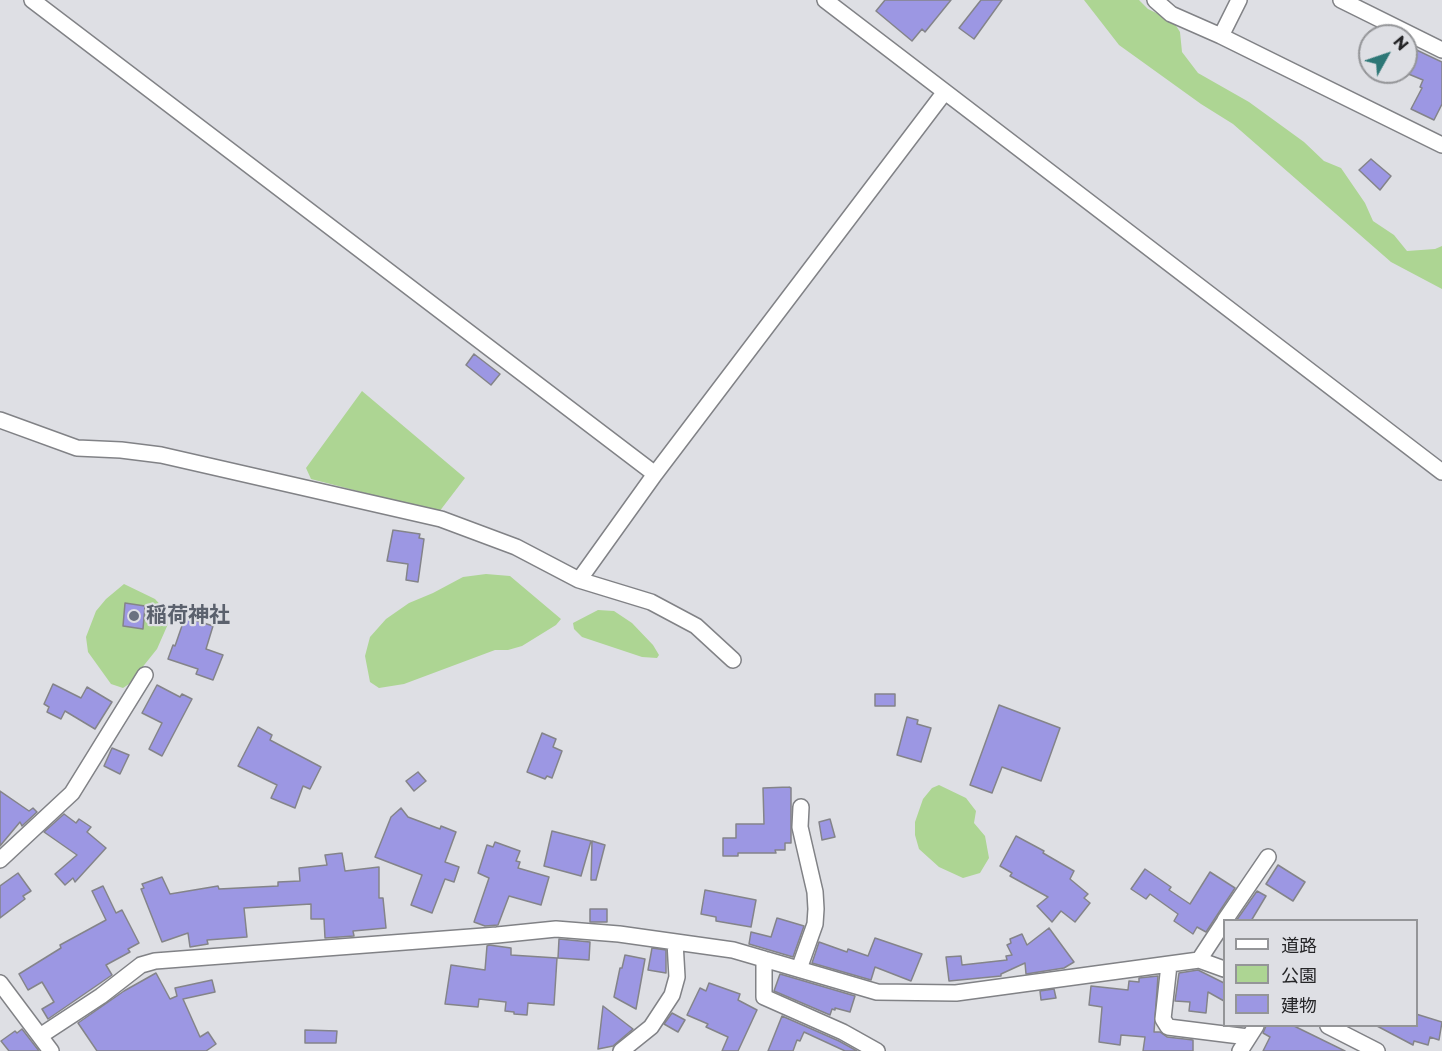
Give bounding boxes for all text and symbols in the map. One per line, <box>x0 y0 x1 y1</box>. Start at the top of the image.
north arrow <box>1358 24 1418 84</box>
text: N <box>1389 32 1412 54</box>
place label: 稲荷神社 <box>146 603 230 629</box>
marker: 稲荷神社 <box>127 609 141 623</box>
legend <box>1223 919 1418 1027</box>
text: 道路 <box>1281 935 1317 957</box>
text: 公園 <box>1281 965 1317 987</box>
text: 建物 <box>1281 995 1317 1017</box>

